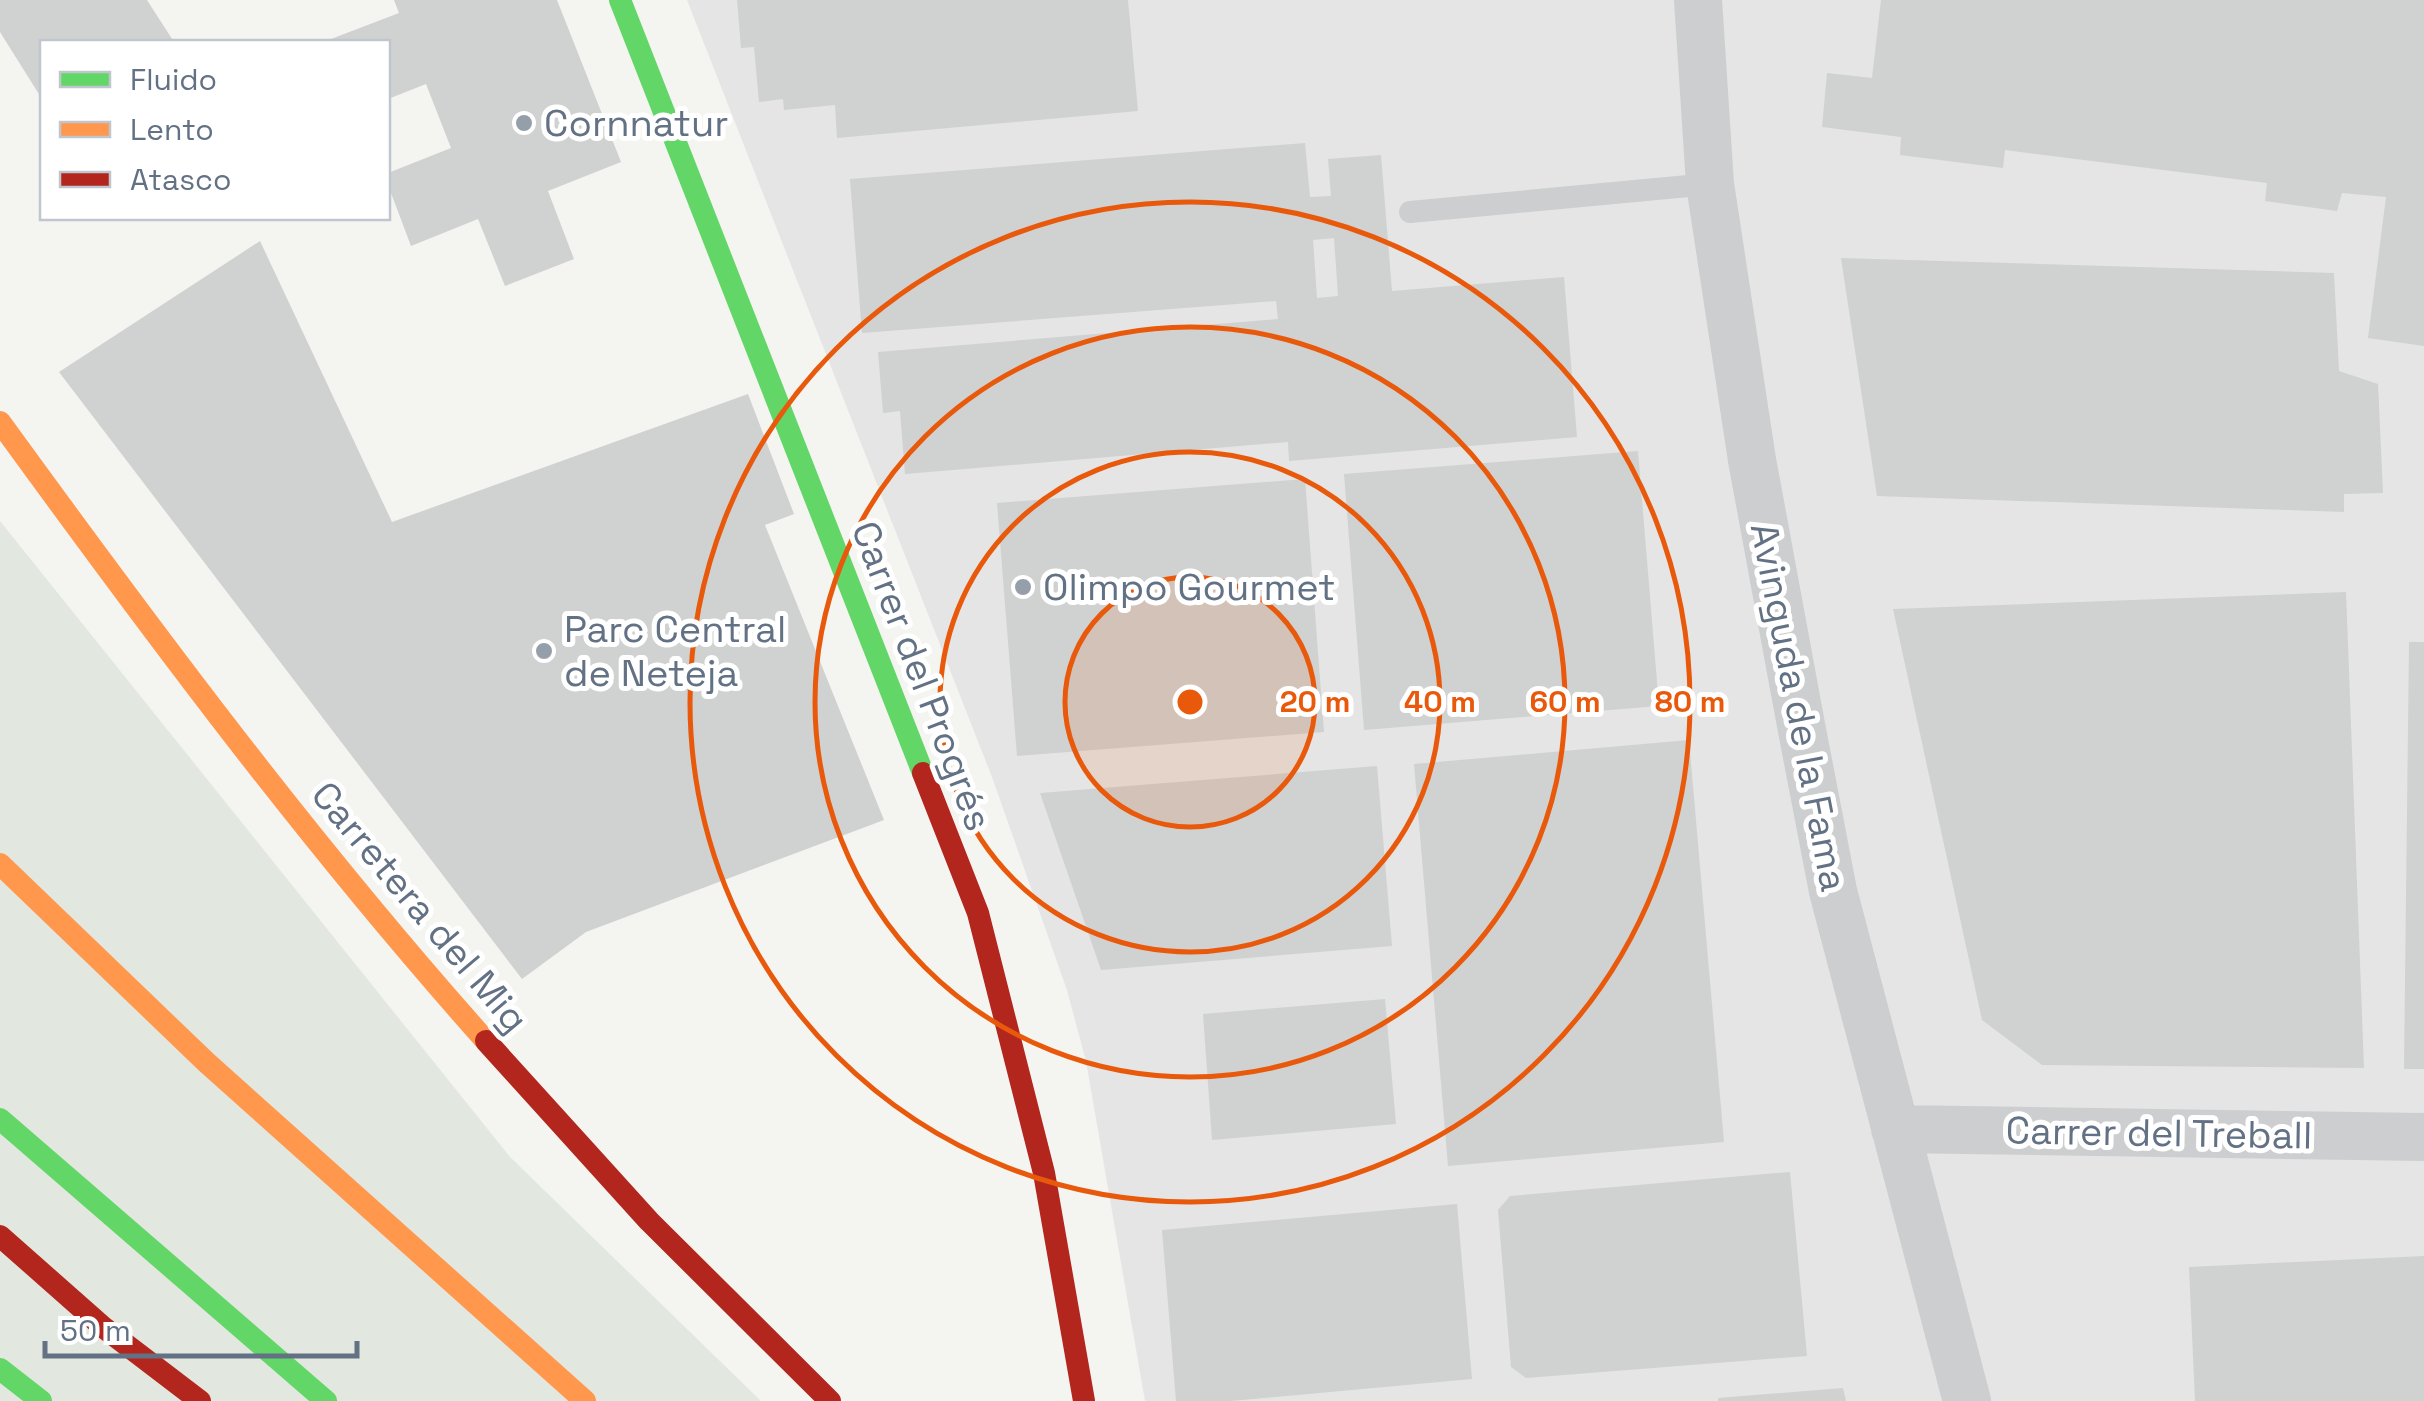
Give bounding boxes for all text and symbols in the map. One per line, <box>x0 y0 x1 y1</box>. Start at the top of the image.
legend <box>40 40 390 220</box>
text: Fluido <box>130 60 217 99</box>
place label: Cornnatur <box>544 99 729 147</box>
text: Lento <box>130 110 214 149</box>
marker: Cornnatur <box>513 112 535 134</box>
text: Atasco <box>130 160 231 199</box>
street label: Carrer del Progrés <box>841 515 1003 837</box>
street label: Avinguda de la Fama <box>1740 519 1858 895</box>
place label: Olimpo Gourmet <box>1043 563 1336 611</box>
marker: Olimpo Gourmet <box>1012 576 1034 598</box>
place label: Parc Central de Neteja <box>564 605 786 697</box>
marker: Parc Central de Neteja <box>533 640 555 662</box>
text: 20 m <box>1280 682 1350 721</box>
text: 40 m <box>1404 682 1476 721</box>
text: 60 m <box>1529 682 1601 721</box>
text: 80 m <box>1655 682 1725 721</box>
centre of rings <box>1172 684 1208 720</box>
street label: Carretera del Mig <box>301 772 539 1042</box>
street label: Carrer del Treball <box>2005 1106 2313 1160</box>
scale bar <box>45 1296 358 1358</box>
text: 50 m <box>60 1311 131 1350</box>

